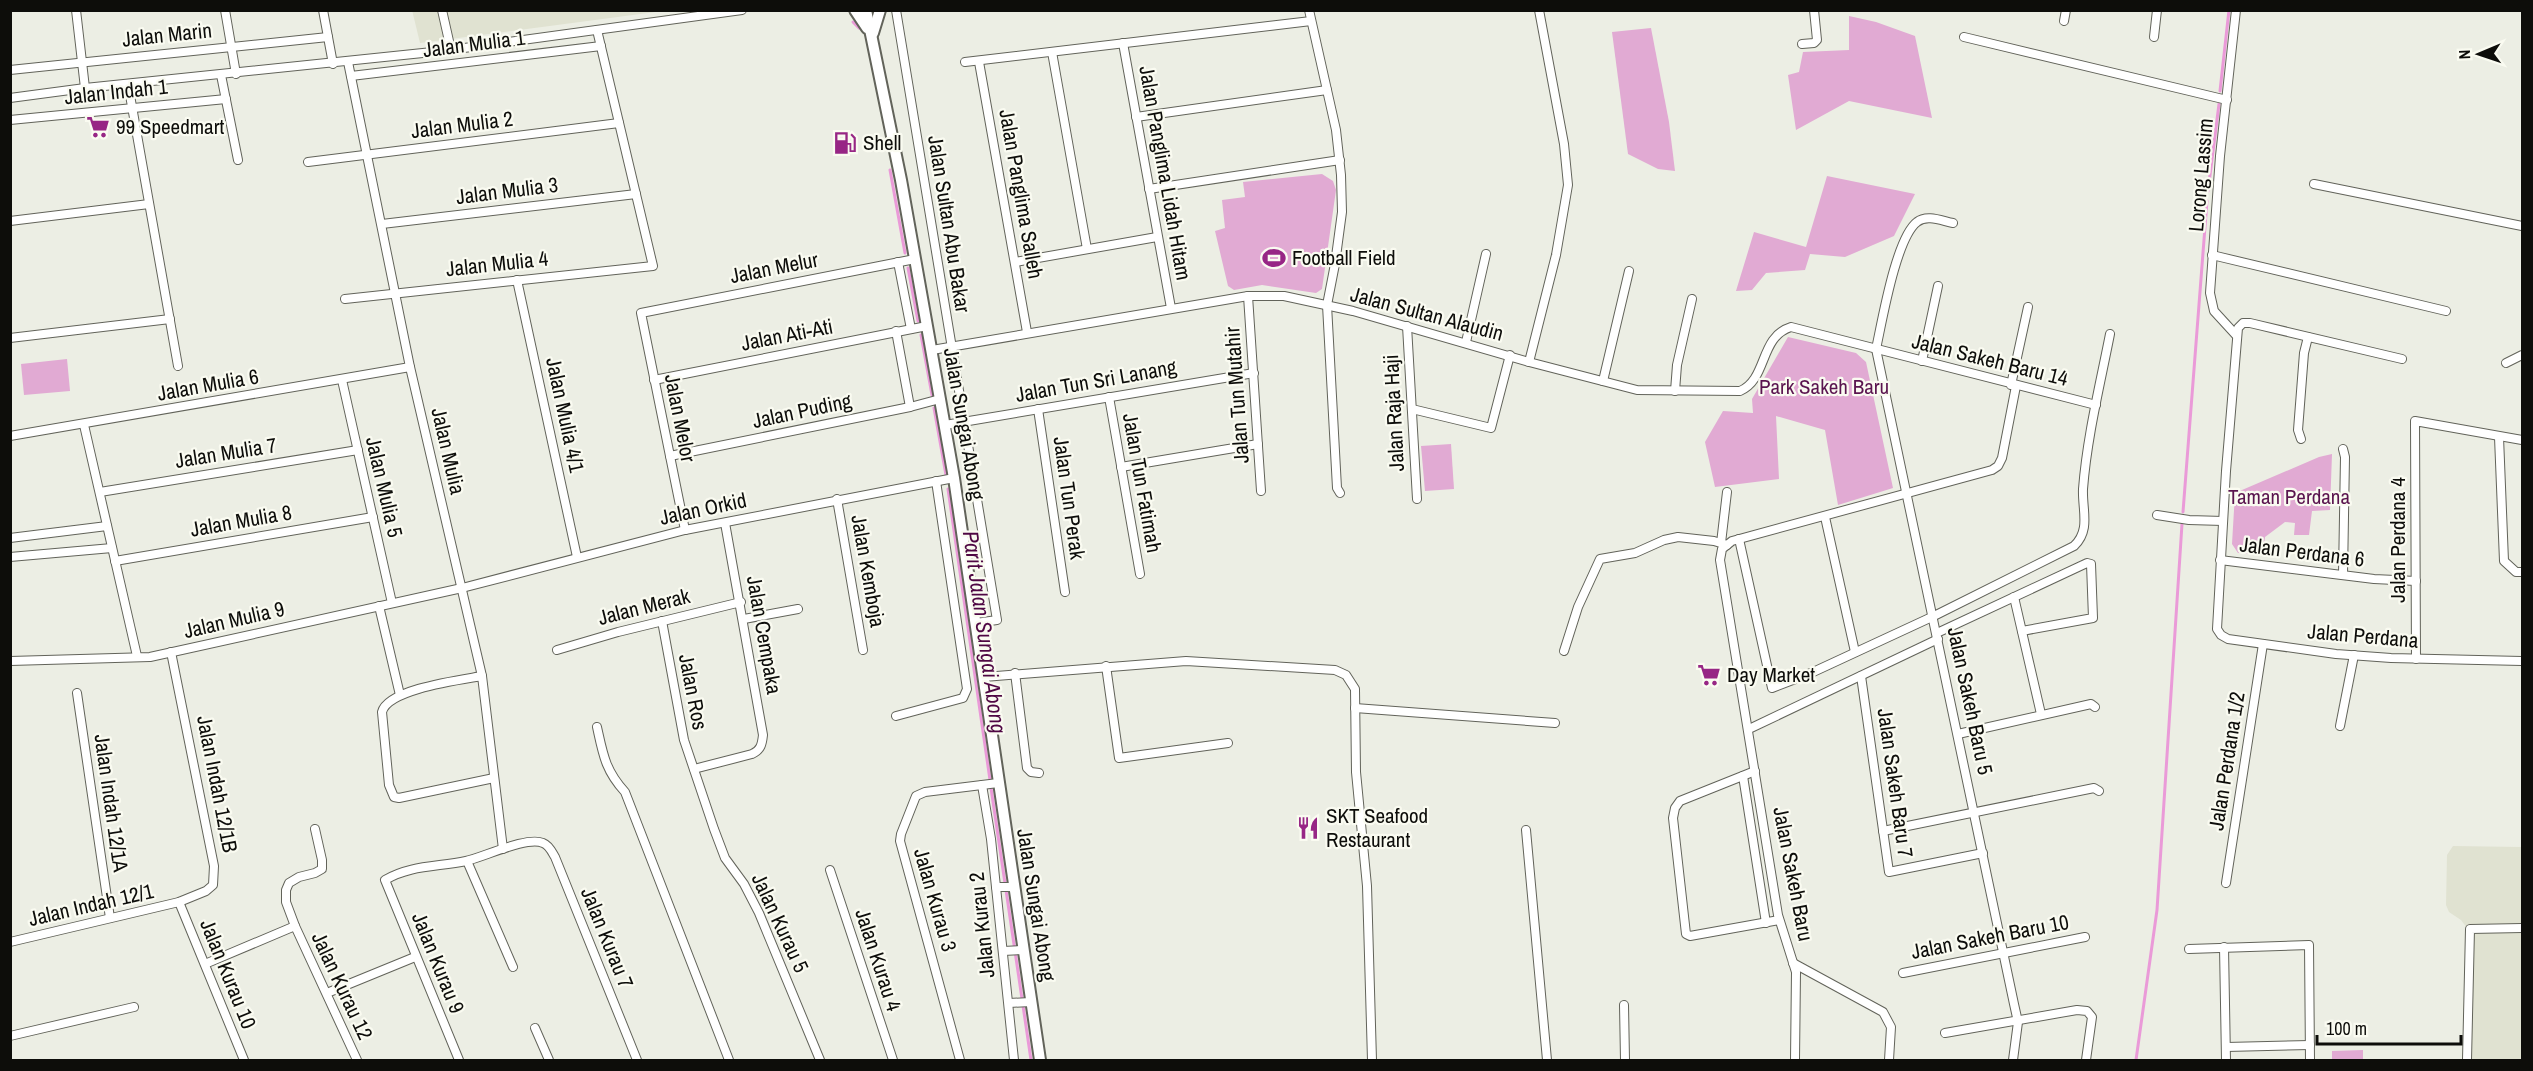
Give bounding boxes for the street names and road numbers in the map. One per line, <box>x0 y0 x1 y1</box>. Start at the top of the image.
street label: Jalan Marin <box>121 15 213 54</box>
street label: Jalan Mulia 1 <box>421 23 527 64</box>
street label: Jalan Panglima Lidah Hitam <box>1132 63 1199 282</box>
street label: Jalan Indah 1 <box>63 72 169 111</box>
street label: Jalan Mulia 2 <box>409 104 515 145</box>
street label: Jalan Panglima Salleh <box>992 107 1051 281</box>
street label: Lorong Lassim <box>2181 117 2220 233</box>
street label: Jalan Sultan Abu Bakar <box>921 133 978 315</box>
street label: Jalan Mulia 3 <box>454 170 560 211</box>
street label: Jalan Mulia 4 <box>445 244 550 283</box>
street label: Jalan Melur <box>727 245 821 290</box>
street label: Jalan Sultan Alaudin <box>1348 279 1507 348</box>
street label: Jalan Ati-Ati <box>739 311 835 358</box>
street label: Jalan Tun Mutahir <box>1217 325 1256 464</box>
street label: Jalan Sakeh Baru 14 <box>1909 326 2072 393</box>
street label: Jalan Sungai Abong <box>937 345 992 503</box>
street label: Jalan Tun Sri Lanang <box>1013 352 1179 409</box>
street label: Jalan Raja Haji <box>1376 354 1411 472</box>
street label: Jalan Mulia 4/1 <box>539 355 592 475</box>
street label: Jalan Mulia 6 <box>155 361 261 408</box>
street label: Jalan Melor <box>658 371 703 465</box>
street label: Jalan Puding <box>750 386 854 435</box>
street label: Jalan Mulia <box>424 405 473 497</box>
street label: Jalan Tun Fatimah <box>1116 411 1169 555</box>
street label: Jalan Mulia 7 <box>173 430 279 475</box>
street label: Jalan Mulia 5 <box>359 434 410 540</box>
street label: Jalan Tun Perak <box>1047 435 1093 562</box>
street label: Jalan Perdana 4 <box>2383 477 2412 603</box>
street label: Jalan Orkid <box>657 485 749 532</box>
street label: Jalan Mulia 8 <box>188 497 294 544</box>
street label: Jalan Kemboja <box>844 512 893 630</box>
street label: Jalan Perdana 6 <box>2238 529 2366 574</box>
street label: Jalan Cempaka <box>740 573 789 697</box>
street label: Jalan Merak <box>595 581 693 632</box>
street label: Jalan Mulia 9 <box>181 594 287 645</box>
street label: Jalan Perdana <box>2306 616 2420 655</box>
street label: Jalan Sakeh Baru 5 <box>1941 624 2000 777</box>
street label: Jalan Ros <box>672 652 715 732</box>
street label: Jalan Perdana 1/2 <box>2201 690 2252 832</box>
street label: Jalan Sakeh Baru 7 <box>1871 706 1920 859</box>
street label: Jalan Indah 12/1B <box>190 713 245 855</box>
street label: Jalan Indah 12/1A <box>87 732 136 874</box>
street label: Jalan Sakeh Baru <box>1766 804 1821 943</box>
street label: Jalan Sungai Abong <box>1010 827 1063 984</box>
street label: Jalan Kurau 3 <box>907 845 964 955</box>
street label: Jalan Kurau 5 <box>745 869 816 977</box>
street label: Jalan Kurau 2 <box>962 871 1001 979</box>
street label: Jalan Indah 12/1 <box>26 876 157 933</box>
street label: Jalan Kurau 7 <box>574 883 641 993</box>
street label: Jalan Kurau 4 <box>848 905 909 1015</box>
street label: Jalan Sakeh Baru 10 <box>1909 907 2071 966</box>
street label: Jalan Kurau 9 <box>405 908 472 1018</box>
street label: Jalan Kurau 10 <box>193 915 264 1033</box>
street label: Jalan Kurau 12 <box>305 927 380 1044</box>

